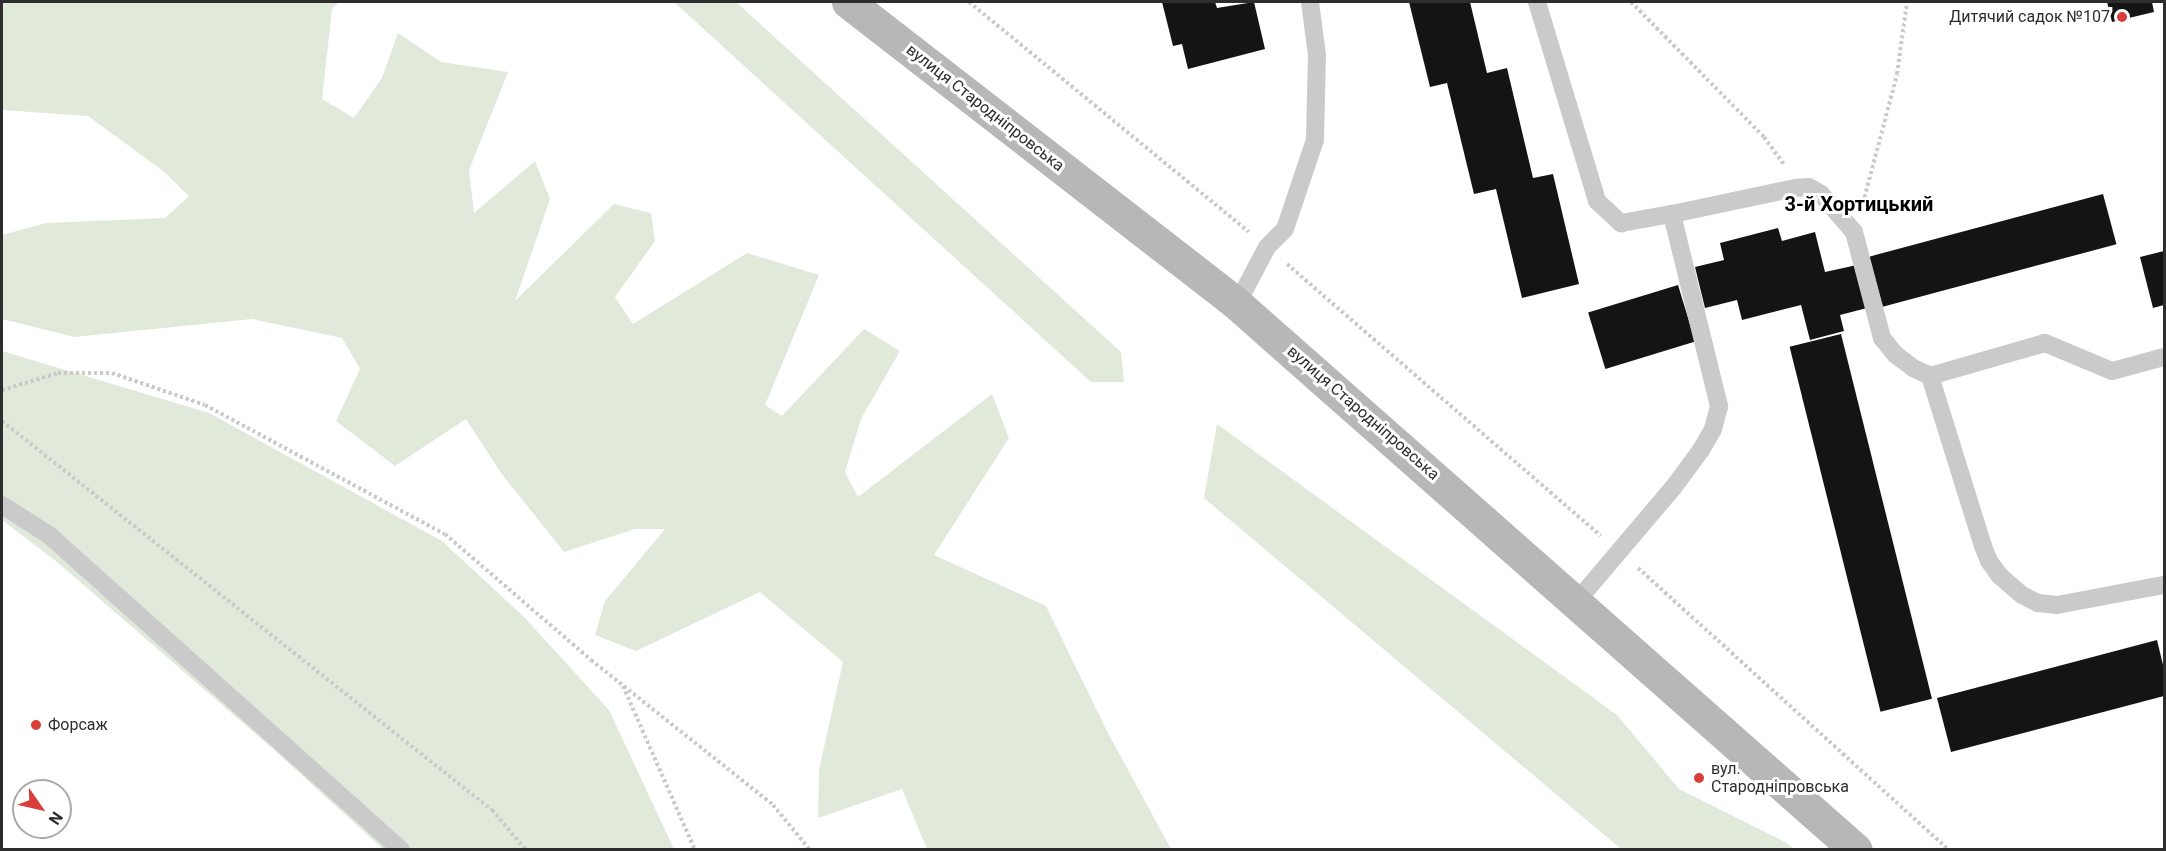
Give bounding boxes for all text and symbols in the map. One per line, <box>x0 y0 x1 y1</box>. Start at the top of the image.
place label: Дитячий садок №107 <box>1949 7 2110 27</box>
marker: Дитячий садок №107 <box>2115 10 2129 24</box>
street label: вулиця Стародніпровська <box>902 40 1068 176</box>
district label: 3-й Хортицький <box>1785 192 1933 216</box>
street label: вулиця Стародніпровська <box>1283 342 1443 484</box>
place label: Форсаж <box>48 715 108 735</box>
marker: Форсаж <box>29 718 43 732</box>
place label: вул. Стародніпровська <box>1711 759 1849 797</box>
marker: вул. Стародніпровська <box>1692 771 1706 785</box>
north arrow <box>12 779 72 839</box>
text: N <box>45 808 67 828</box>

